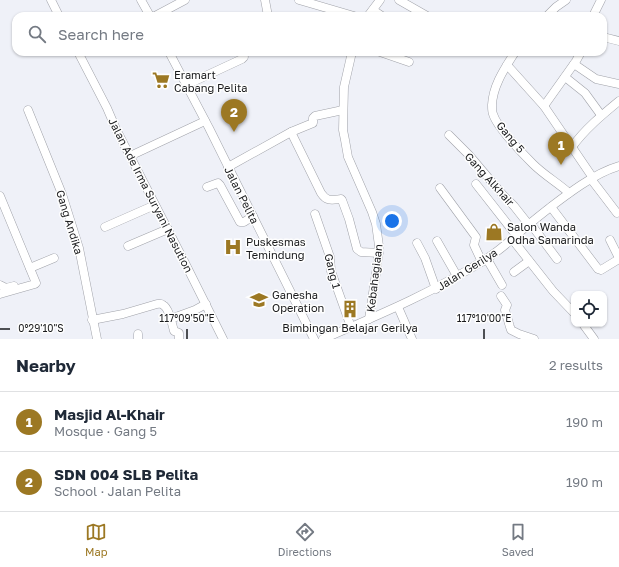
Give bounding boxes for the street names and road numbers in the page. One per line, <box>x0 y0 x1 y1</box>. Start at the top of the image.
street label: Jalan Ade Irma Suryani Nasution <box>106 116 196 274</box>
street label: Gang 5 <box>494 119 528 155</box>
street label: Gang Alkhair <box>463 150 518 209</box>
street label: Jalan Pelita <box>222 164 262 226</box>
street label: Gang Andika <box>54 188 86 256</box>
street label: Kebahagiaan <box>363 243 385 313</box>
street label: Jalan Gerilya <box>435 245 499 293</box>
street label: Gang 1 <box>322 252 344 290</box>

